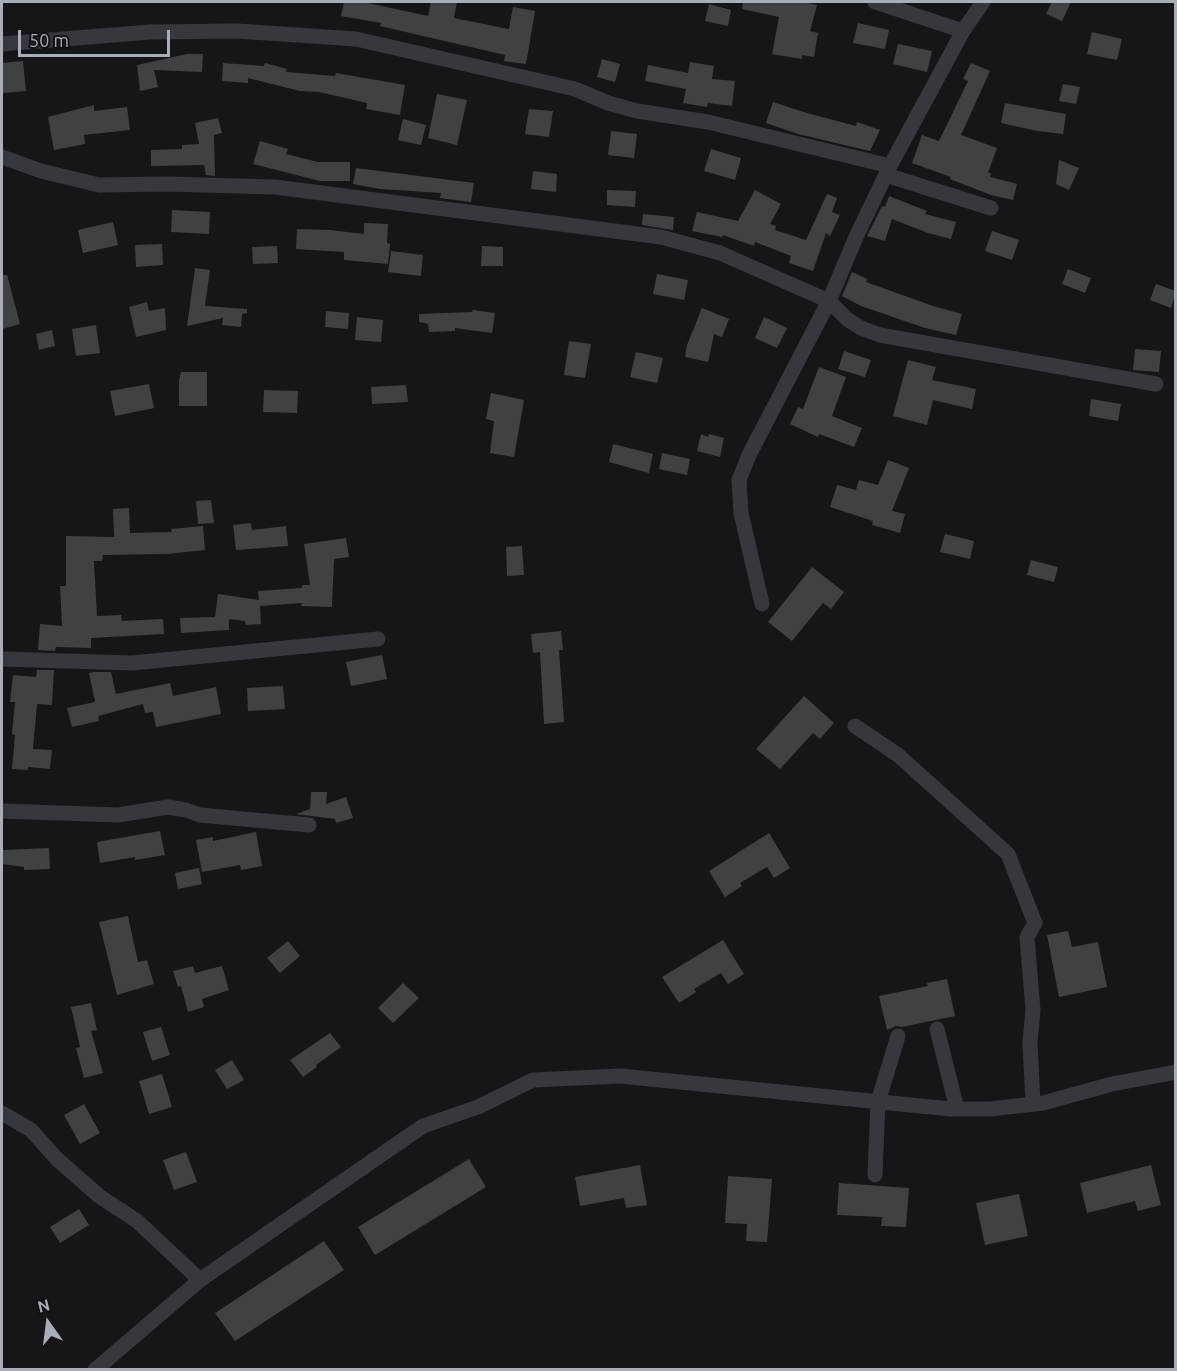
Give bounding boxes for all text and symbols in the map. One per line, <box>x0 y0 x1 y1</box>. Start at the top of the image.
scale bar <box>21 18 172 56</box>
text: 50 m <box>29 30 69 50</box>
north arrow <box>18 1293 78 1353</box>
text: N <box>36 1295 52 1316</box>

